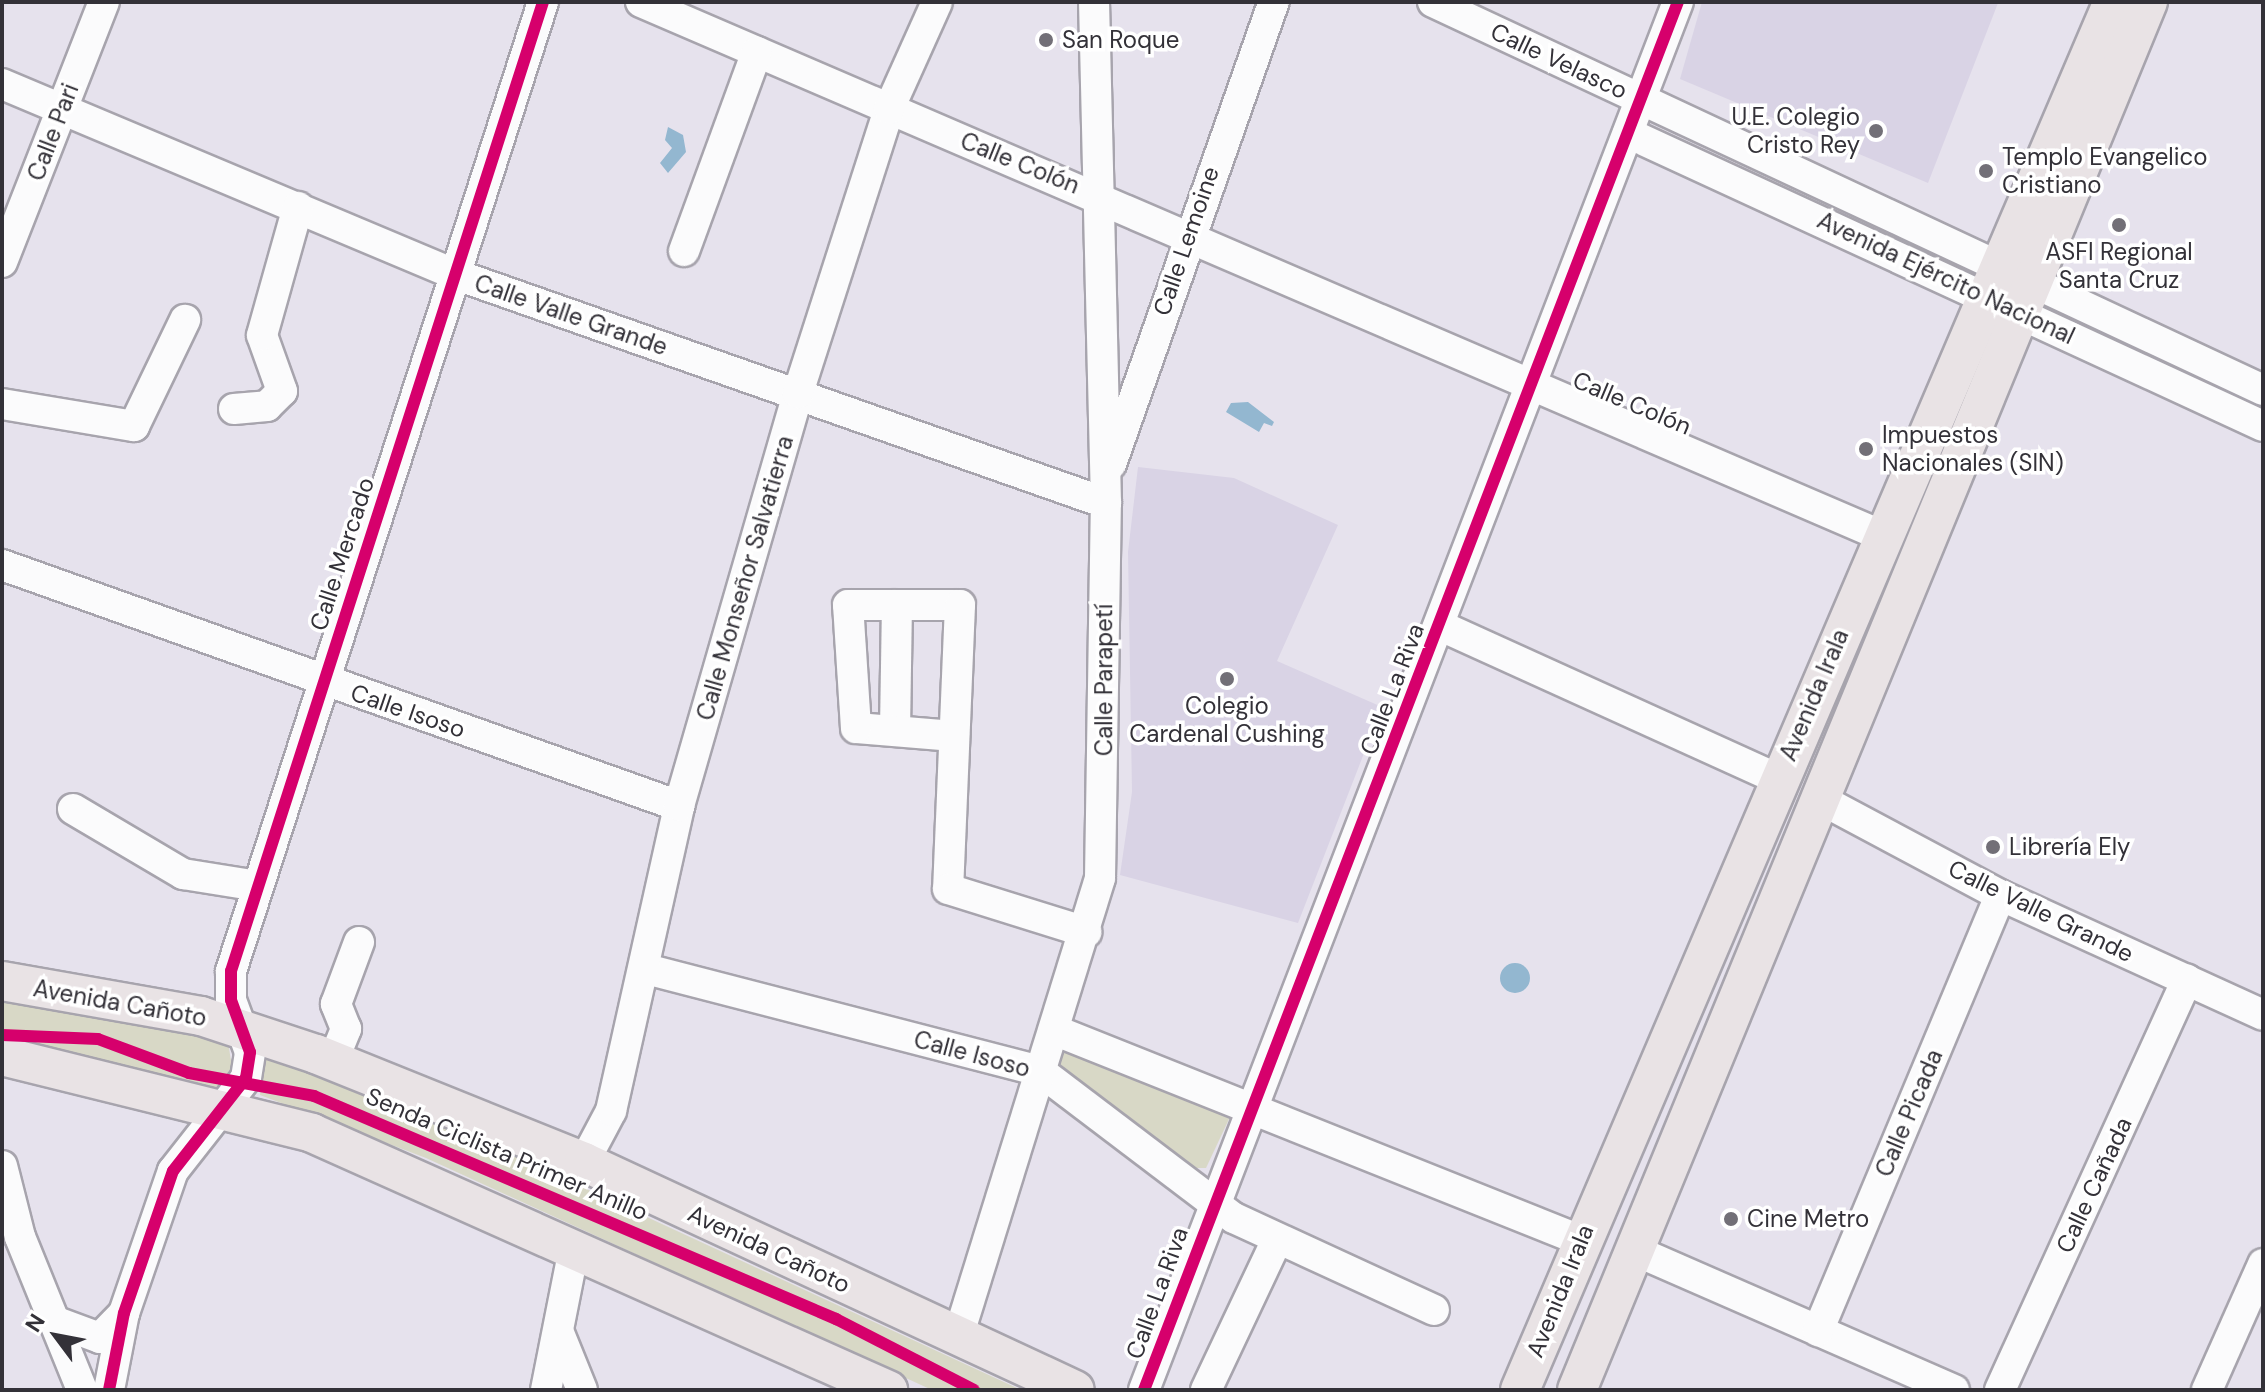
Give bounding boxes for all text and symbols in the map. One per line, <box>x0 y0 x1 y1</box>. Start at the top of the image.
street label: Calle Velasco <box>1486 17 1632 105</box>
place label: San Roque <box>1062 26 1179 54</box>
marker: San Roque <box>1037 31 1055 49</box>
street label: Calle Pari <box>21 79 85 185</box>
place label: U.E. Colegio Cristo Rey <box>1732 103 1860 159</box>
marker: U.E. Colegio Cristo Rey <box>1867 122 1885 140</box>
street label: Calle Colón <box>956 126 1084 200</box>
place label: Templo Evangelico Cristiano <box>2002 143 2207 199</box>
marker: Templo Evangelico Cristiano <box>1977 162 1995 180</box>
street label: Calle Lemoine <box>1147 163 1225 319</box>
street label: Avenida Ejército Nacional <box>1813 206 2079 350</box>
marker: ASFI Regional Santa Cruz <box>2110 216 2128 234</box>
place label: ASFI Regional Santa Cruz <box>2045 238 2193 294</box>
street label: Calle Valle Grande <box>471 268 671 362</box>
street label: Calle Colón <box>1568 365 1696 441</box>
place label: Impuestos Nacionales (SIN) <box>1882 421 2064 477</box>
street label: Calle Monseñor Salvatierra <box>691 432 799 724</box>
marker: Impuestos Nacionales (SIN) <box>1857 440 1875 458</box>
street label: Calle Mercado <box>304 474 380 634</box>
street label: Calle Parapetí <box>1090 604 1118 756</box>
street label: Calle La Riva <box>1354 619 1430 759</box>
street label: Avenida Irala <box>1773 625 1855 765</box>
marker: Colegio Cardenal Cushing <box>1218 670 1236 688</box>
street label: Calle Isoso <box>347 678 469 744</box>
place label: Colegio Cardenal Cushing <box>1129 692 1325 748</box>
place label: Librería Ely <box>2009 833 2130 861</box>
marker: Librería Ely <box>1984 838 2002 856</box>
street label: Calle Valle Grande <box>1944 854 2138 968</box>
street label: Avenida Cañoto <box>31 974 209 1032</box>
street label: Calle Isoso <box>911 1025 1033 1083</box>
street label: Calle Picada <box>1869 1045 1949 1181</box>
street label: Senda Ciclista Primer Anillo <box>362 1082 652 1226</box>
street label: Calle Cañada <box>2050 1113 2138 1257</box>
street label: Avenida Cañoto <box>683 1199 855 1299</box>
place label: Cine Metro <box>1747 1205 1869 1233</box>
marker: Cine Metro <box>1722 1210 1740 1228</box>
street label: Avenida Irala <box>1520 1221 1600 1361</box>
street label: Calle La Riva <box>1120 1223 1194 1363</box>
north arrow <box>16 1296 96 1376</box>
text: N <box>19 1309 52 1338</box>

